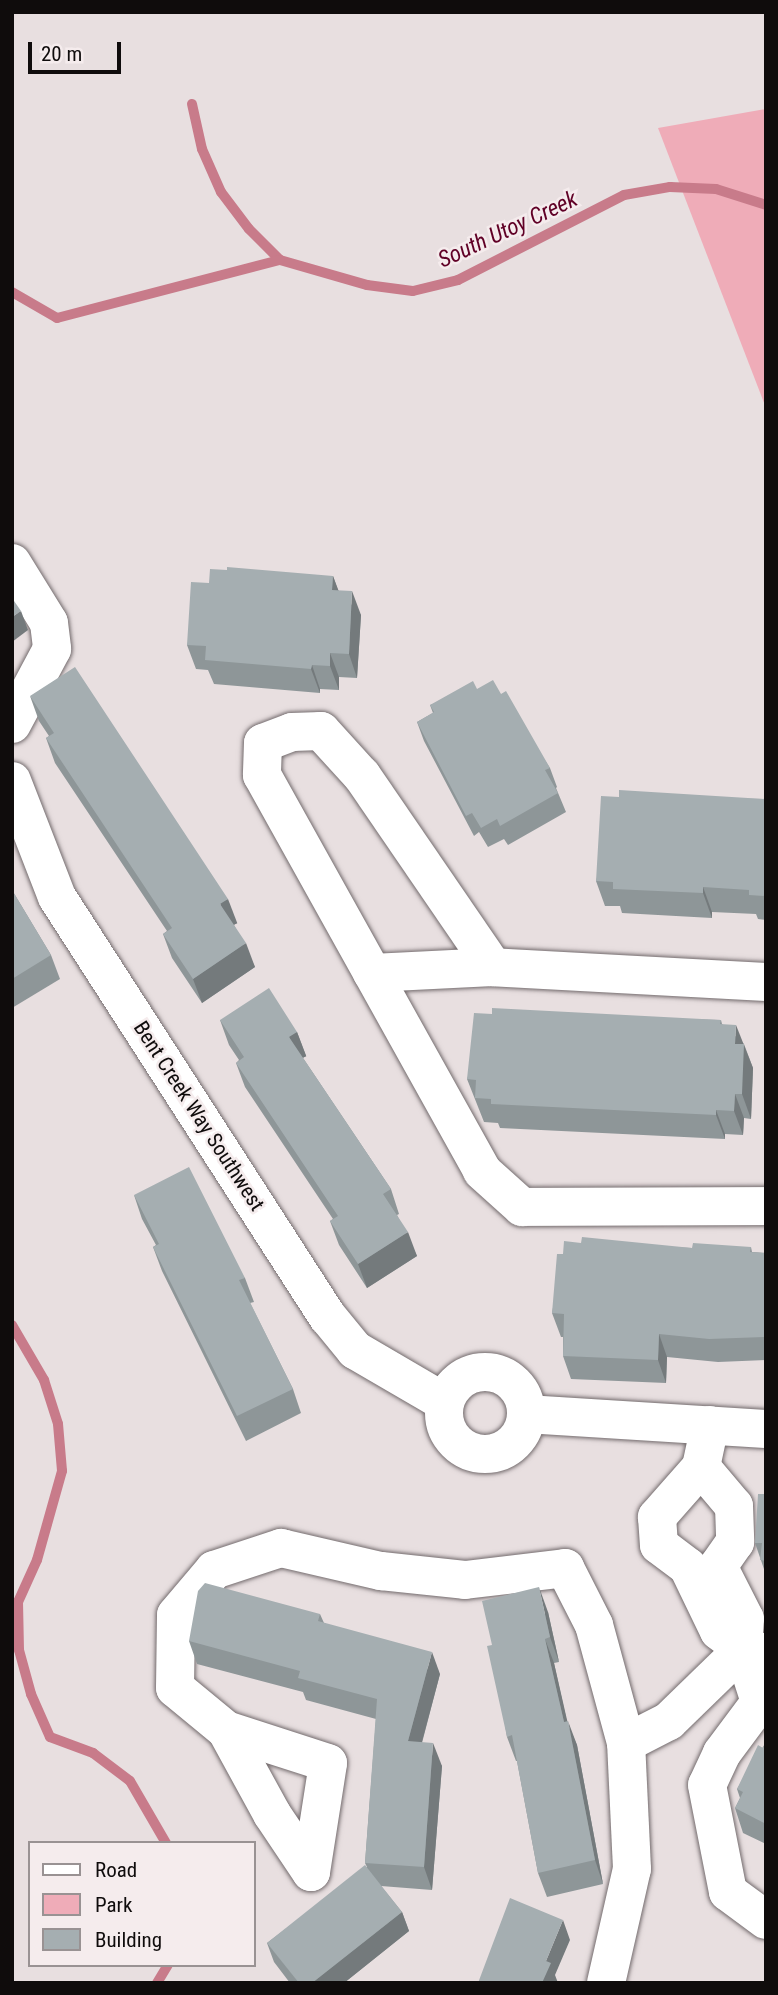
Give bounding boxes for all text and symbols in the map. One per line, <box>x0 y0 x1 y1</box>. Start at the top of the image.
scale bar <box>32 28 124 72</box>
text: 20 m <box>41 42 82 66</box>
water label: South Utoy Creek <box>434 186 582 274</box>
street label: Bent Creek Way Southwest <box>128 1016 270 1216</box>
legend <box>28 1841 256 1967</box>
text: Road <box>95 1858 137 1882</box>
text: Park <box>95 1893 132 1917</box>
text: Building <box>95 1928 162 1952</box>

